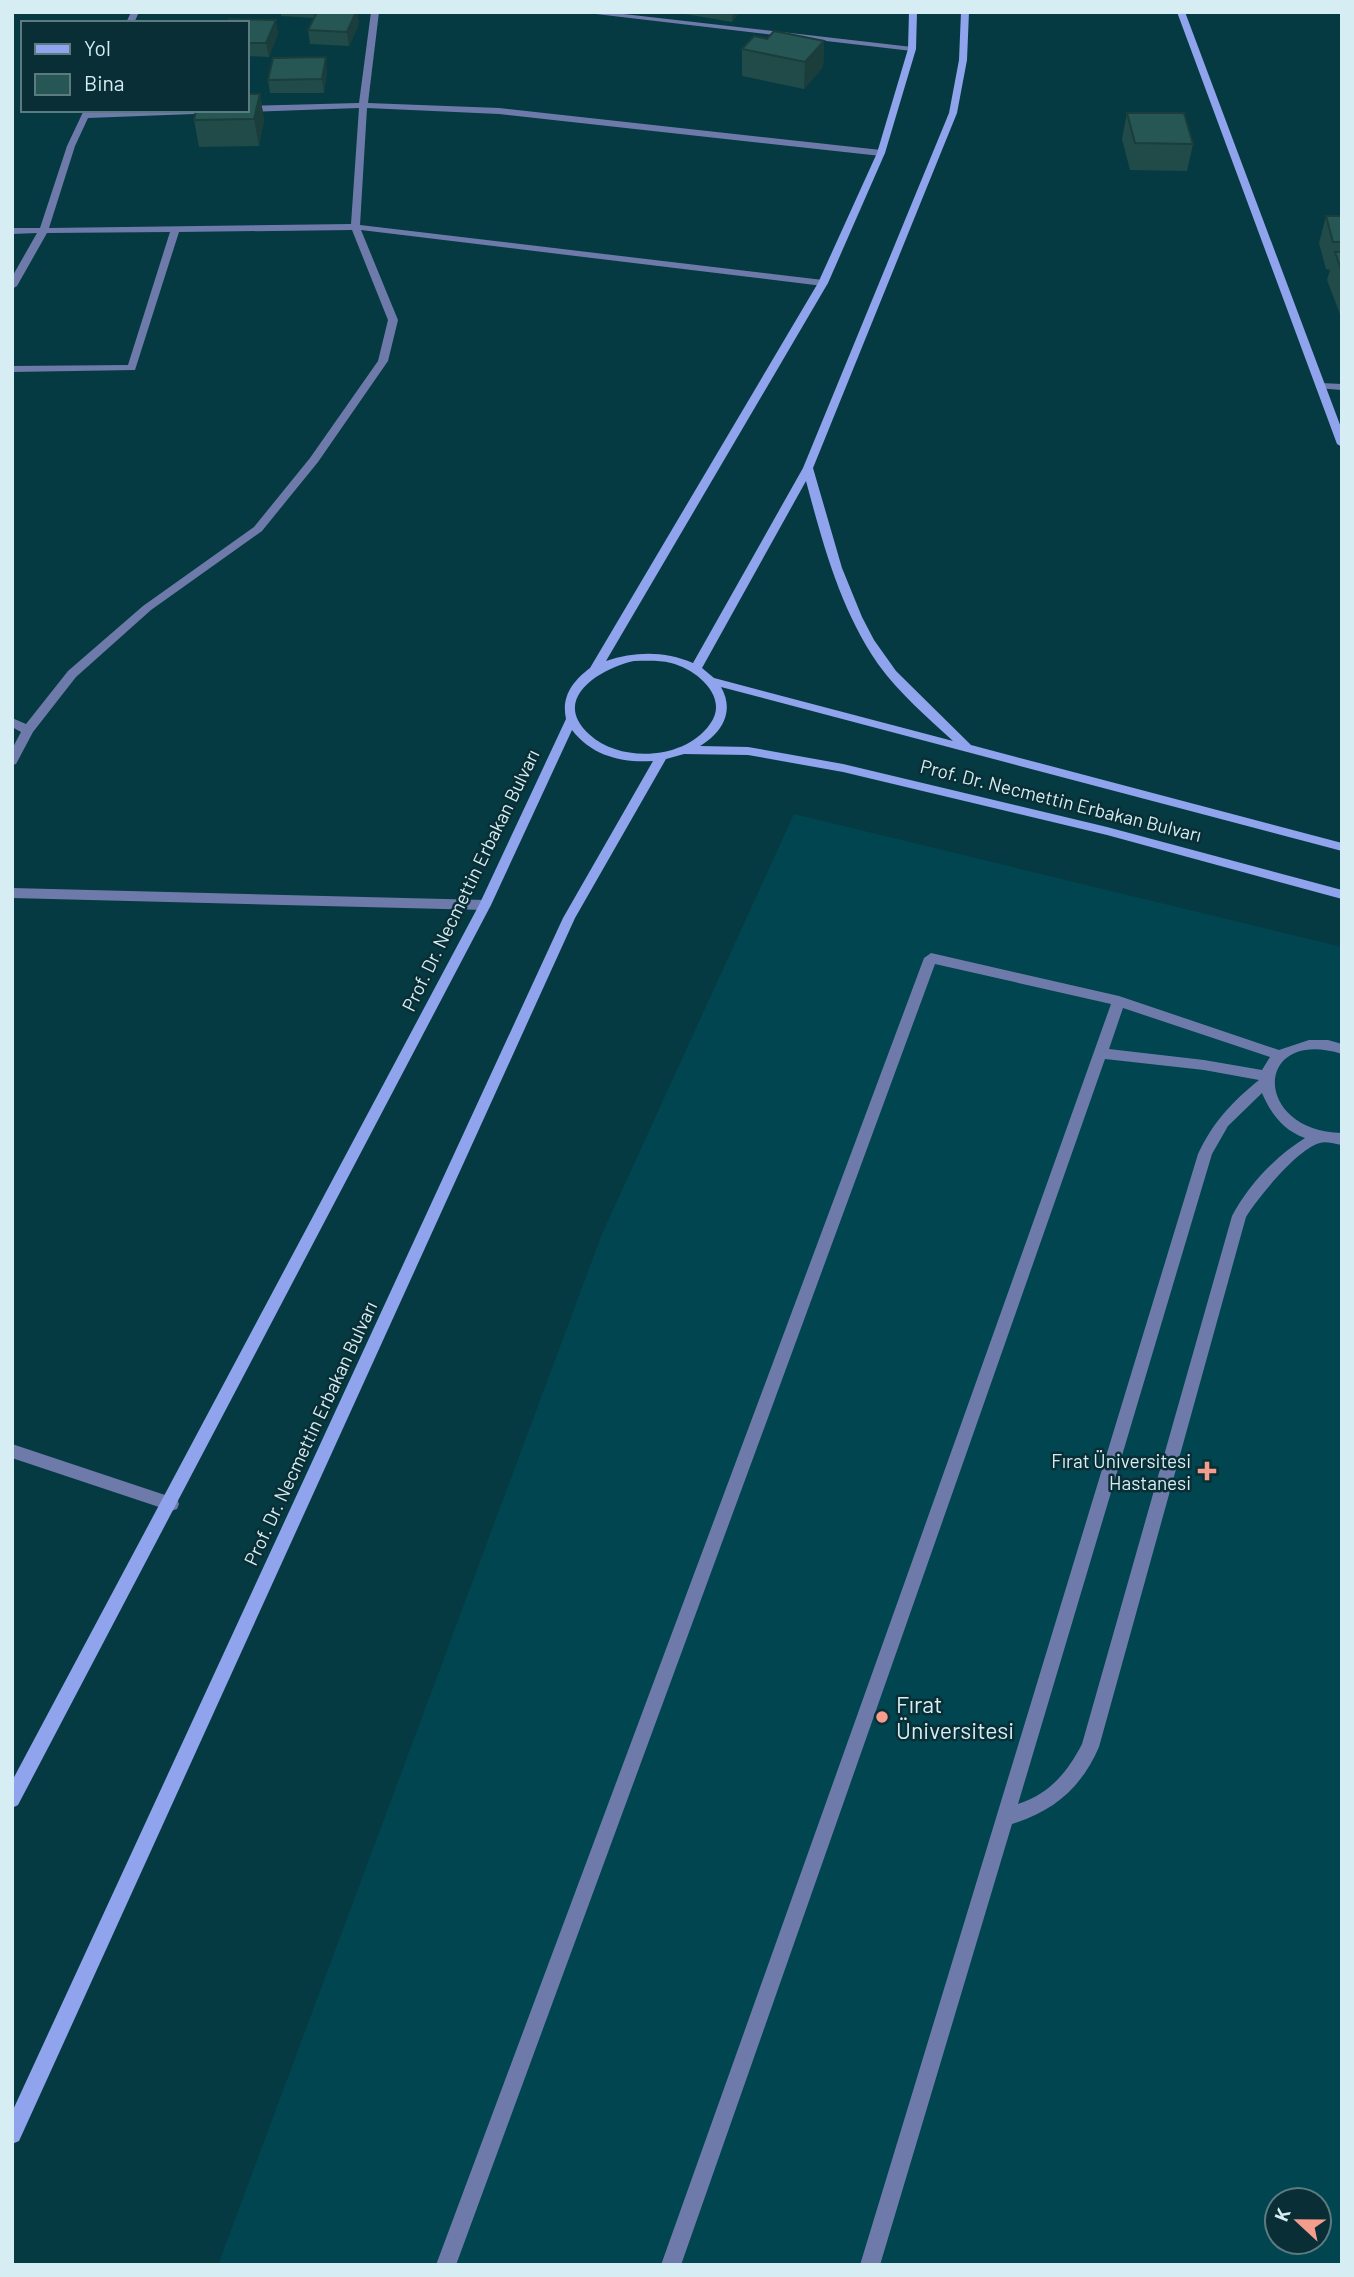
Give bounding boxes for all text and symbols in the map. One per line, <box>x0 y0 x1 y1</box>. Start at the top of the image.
legend <box>21 21 248 112</box>
text: Yol <box>84 35 111 60</box>
text: Bina <box>84 70 125 95</box>
street label: Prof. Dr. Necmettin Erbakan Bulvarı <box>396 745 544 1015</box>
street label: Prof. Dr. Necmettin Erbakan Bulvarı <box>918 754 1204 846</box>
street label: Prof. Dr. Necmettin Erbakan Bulvarı <box>239 1297 381 1569</box>
place label: Fırat Üniversitesi Hastanesi <box>1051 1449 1191 1494</box>
marker: Fırat Üniversitesi Hastanesi <box>1197 1461 1217 1481</box>
place label: Fırat Üniversitesi <box>896 1690 1014 1744</box>
marker: Fırat Üniversitesi <box>874 1709 890 1725</box>
north arrow <box>1263 2186 1333 2256</box>
text: K <box>1269 2205 1295 2224</box>

